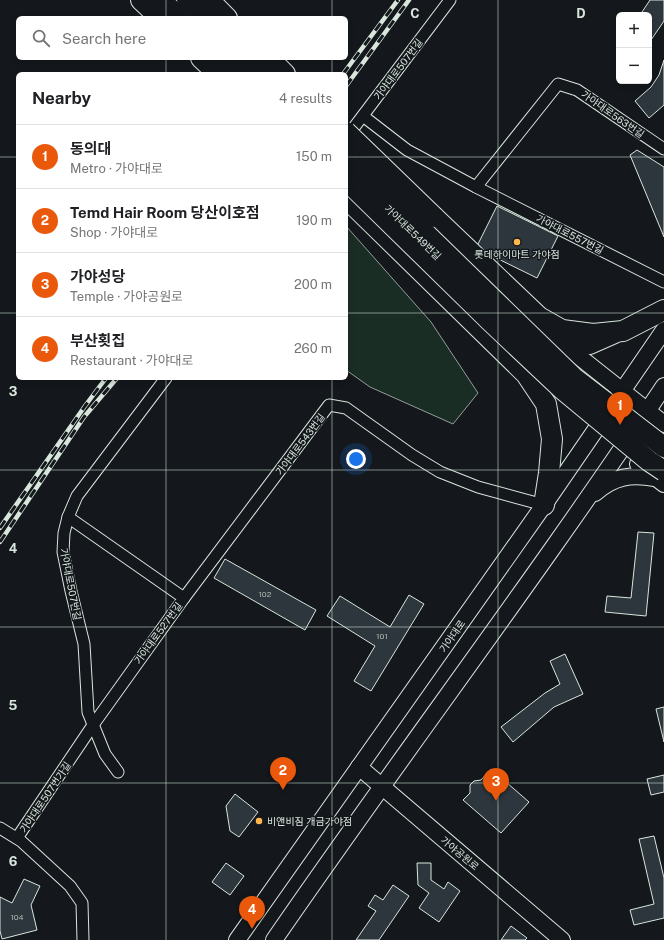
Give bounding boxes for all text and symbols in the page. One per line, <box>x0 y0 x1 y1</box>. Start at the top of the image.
text: C <box>410 6 420 21</box>
text: D <box>576 6 586 21</box>
map controls <box>616 12 652 84</box>
button: + <box>616 12 652 48</box>
search box <box>16 16 348 60</box>
icon: search <box>30 27 52 49</box>
text: Search here <box>62 30 146 47</box>
street label: 가야대로507번길 <box>371 36 425 102</box>
button: − <box>616 48 652 84</box>
text: Nearby <box>32 88 91 108</box>
street label: 가야대로563번길 <box>579 88 647 140</box>
text: 4 results <box>279 91 332 106</box>
text: 동의대 <box>70 140 111 157</box>
text: 1 <box>42 149 48 164</box>
text: 150 m <box>296 149 332 164</box>
text: Metro · 가야대로 <box>70 161 163 176</box>
street label: 가야대로549번길 <box>382 202 444 262</box>
text: Temd Hair Room 당산이호점 <box>70 204 260 221</box>
street label: 가야대로557번길 <box>534 212 606 256</box>
text: 2 <box>41 213 49 228</box>
text: 190 m <box>296 213 332 228</box>
text: Shop · 가야대로 <box>70 225 158 240</box>
marker: 롯데하이마트 가야점 <box>512 237 522 247</box>
place label: 롯데하이마트 가야점 <box>474 248 560 260</box>
text: 가야성당 <box>70 268 125 285</box>
text: 3 <box>41 277 49 292</box>
text: 200 m <box>294 277 332 292</box>
text: Temple · 가야공원로 <box>70 289 183 304</box>
text: 부산횟집 <box>70 332 125 349</box>
text: 4 <box>41 341 49 356</box>
text: 260 m <box>294 341 332 356</box>
text: Restaurant · 가야대로 <box>70 353 194 368</box>
text: 3 <box>9 384 18 399</box>
pin: 1 <box>607 392 633 425</box>
street label: 가야대로543번길 <box>273 411 327 477</box>
your location <box>346 449 366 469</box>
text: 4 <box>9 541 18 556</box>
street label: 가야대로507번길 <box>58 547 84 621</box>
house number: 102 <box>259 589 272 599</box>
street label: 가야대로527번길 <box>132 600 184 666</box>
street label: 가야대로 <box>437 617 467 655</box>
house number: 101 <box>376 631 388 641</box>
text: 5 <box>9 698 18 713</box>
pin: 2 <box>270 757 296 790</box>
street label: 가야대로507번가길 <box>17 759 73 835</box>
pin: 3 <box>483 768 509 801</box>
place label: 비앤비짐 개금가야점 <box>267 815 352 827</box>
marker: 비앤비짐 개금가야점 <box>254 816 264 826</box>
street label: 가야공원로 <box>439 834 481 872</box>
text: 6 <box>9 854 18 869</box>
pin: 4 <box>239 896 265 929</box>
house number: 104 <box>10 912 24 922</box>

